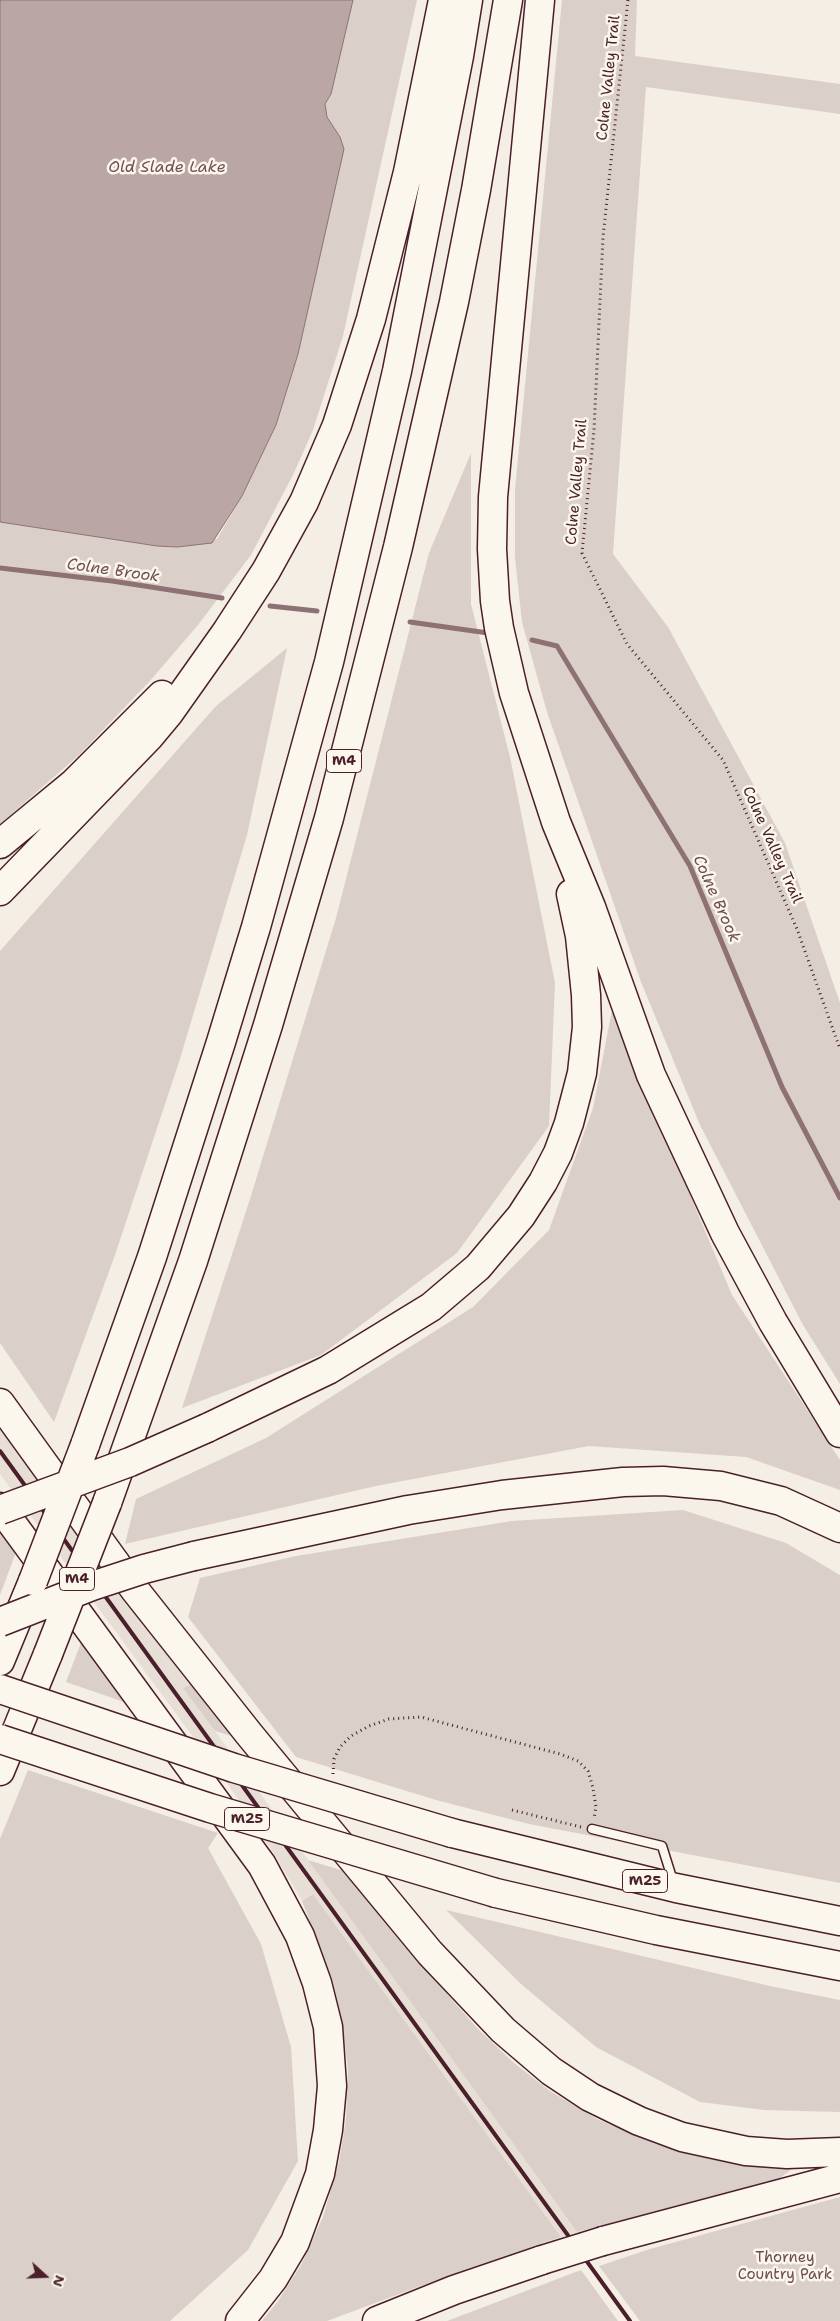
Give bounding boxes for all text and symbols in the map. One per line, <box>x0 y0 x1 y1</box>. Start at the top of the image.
street label: Colne Valley Trail <box>593 14 625 142</box>
water label: Old Slade Lake <box>108 158 226 178</box>
street label: Colne Valley Trail <box>563 418 591 546</box>
water label: Colne Brook <box>65 555 161 587</box>
road number: M4 <box>326 749 362 772</box>
street label: Colne Valley Trail <box>738 784 806 906</box>
water label: Colne Brook <box>688 852 744 946</box>
road number: M4 <box>60 1568 94 1590</box>
road number: M25 <box>224 1808 270 1830</box>
road number: M25 <box>622 1870 668 1892</box>
park label: Thorney Country Park <box>738 2249 832 2284</box>
north arrow <box>20 2251 70 2301</box>
text: N <box>49 2273 69 2289</box>

